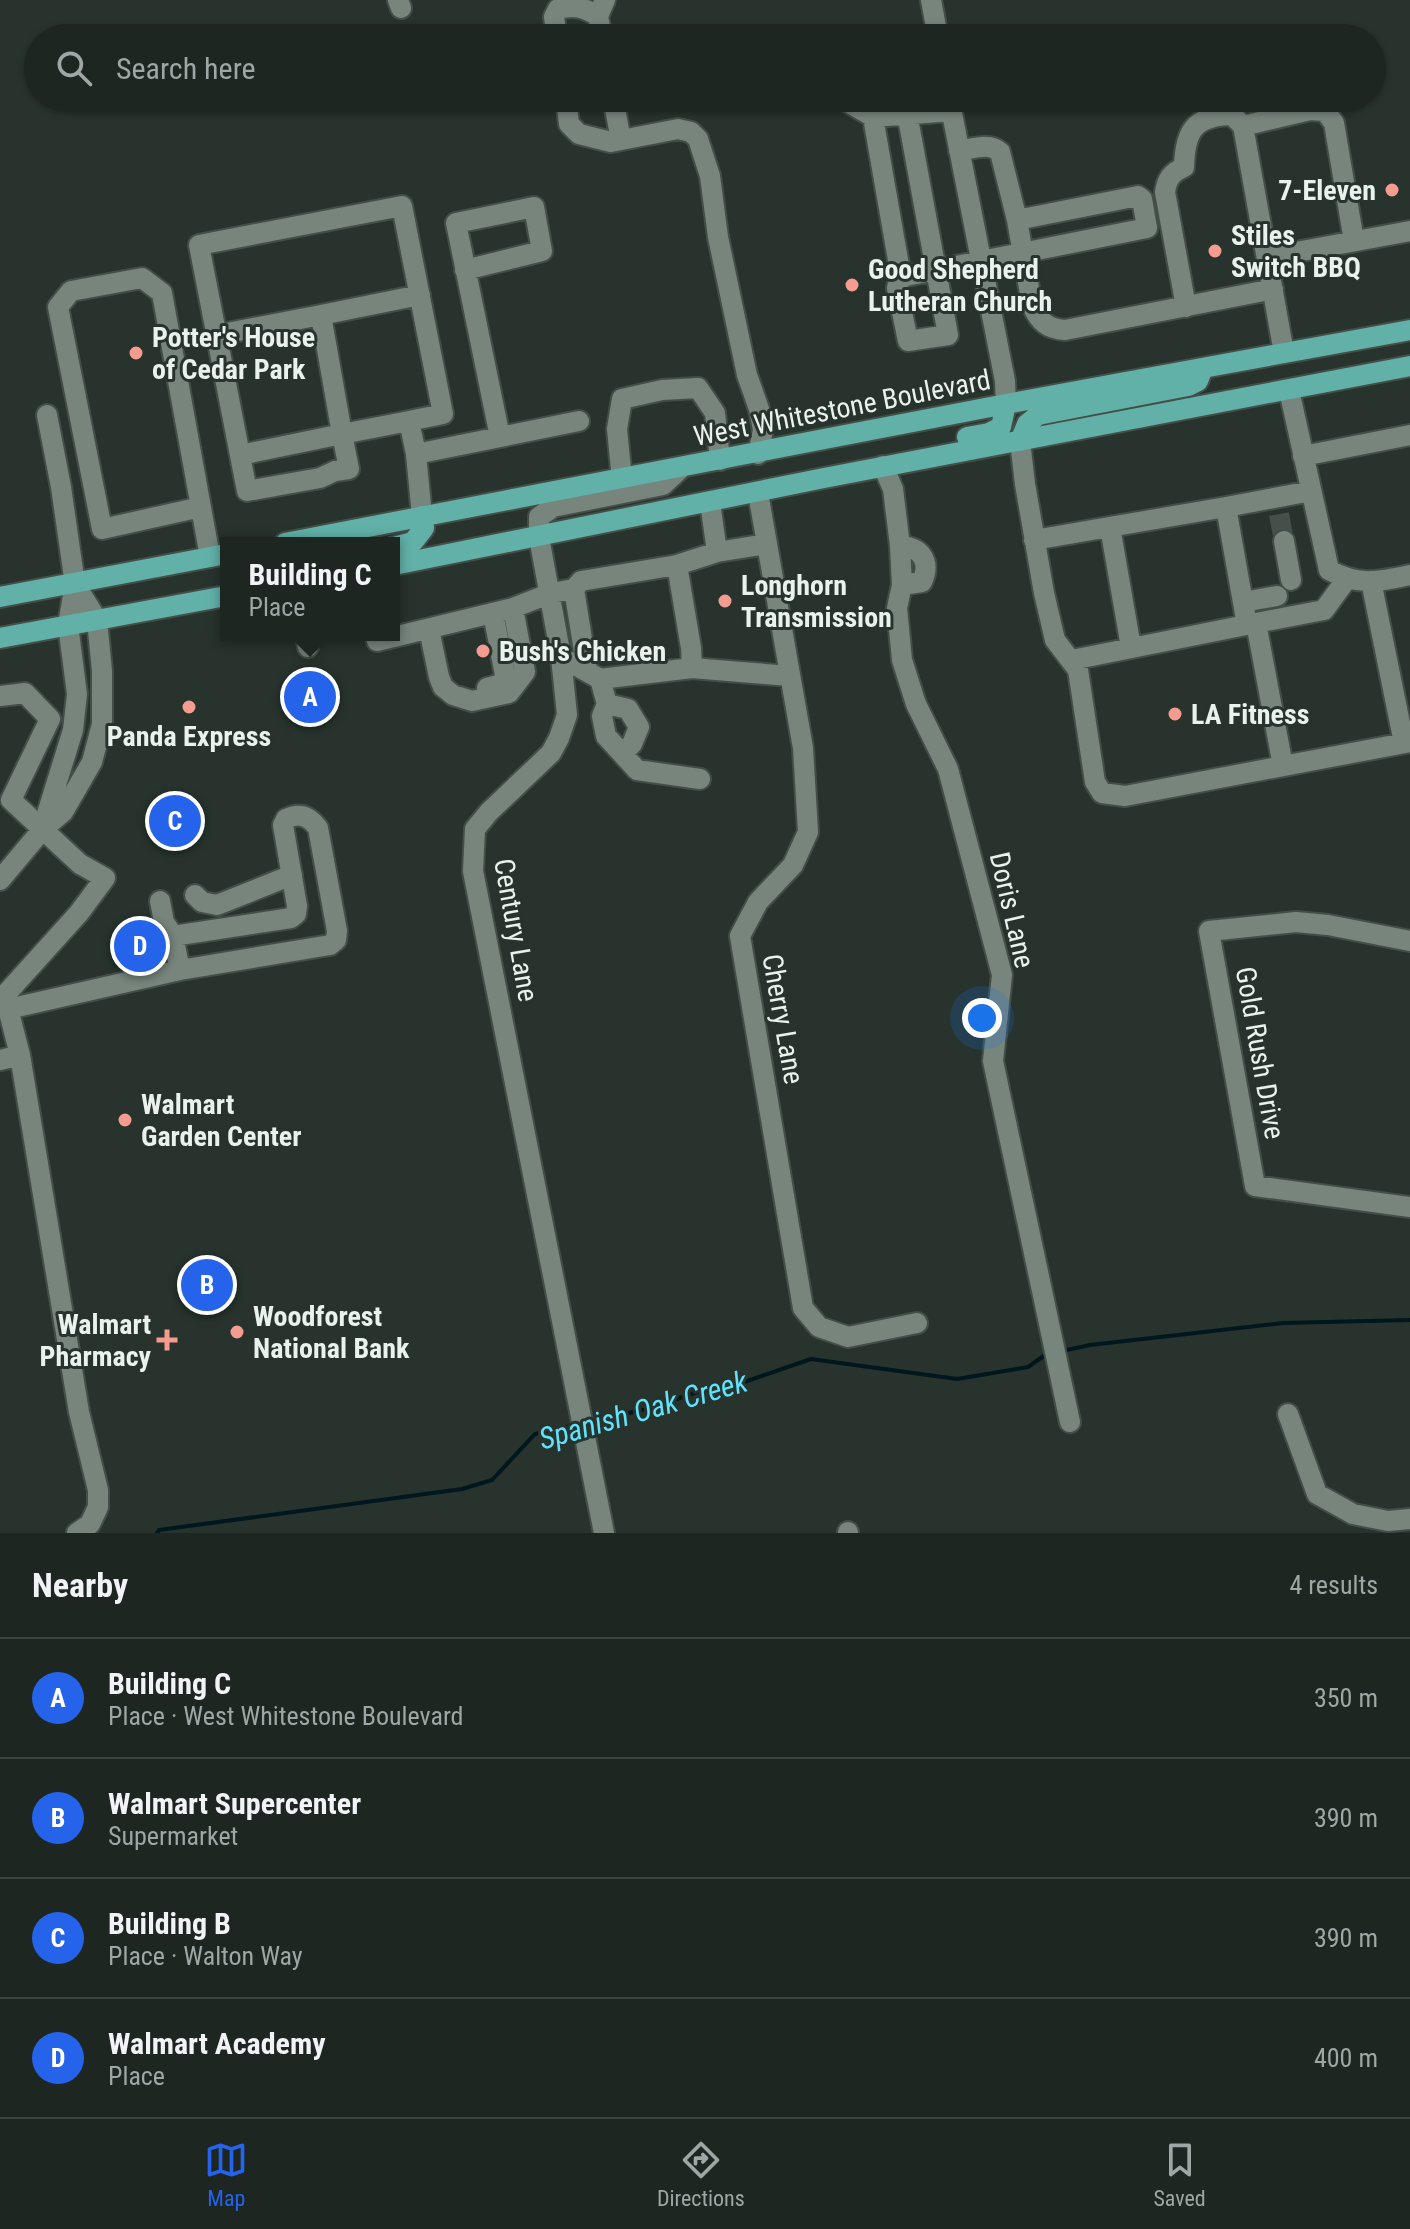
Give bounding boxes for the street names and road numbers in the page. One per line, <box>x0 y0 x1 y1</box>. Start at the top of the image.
street label: West Whitestone Boulevard <box>691 363 993 453</box>
street label: Doris Lane <box>983 849 1041 971</box>
street label: Century Lane <box>487 856 545 1004</box>
street label: Cherry Lane <box>755 951 811 1087</box>
street label: Gold Rush Drive <box>1229 964 1291 1142</box>

